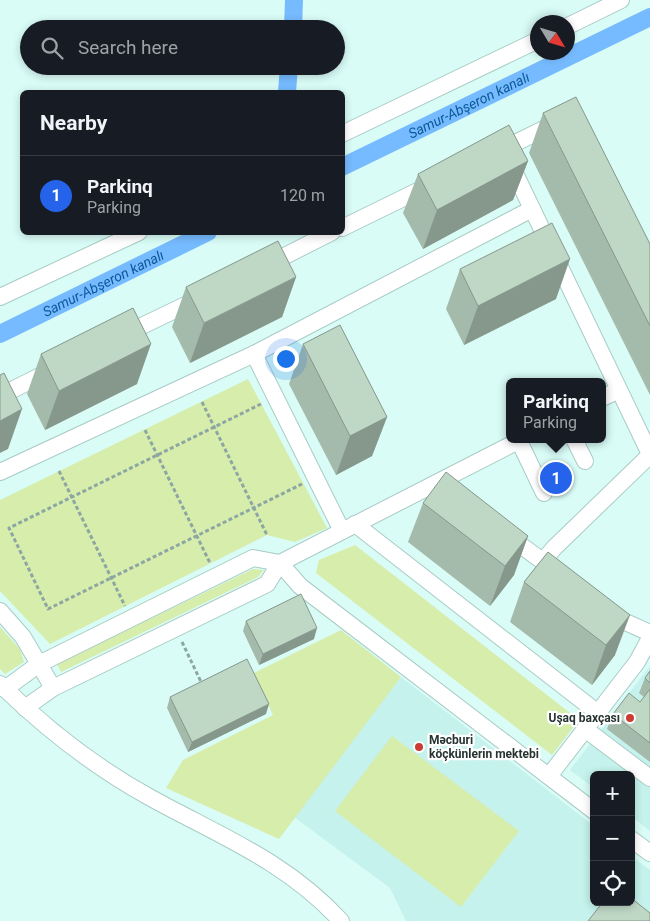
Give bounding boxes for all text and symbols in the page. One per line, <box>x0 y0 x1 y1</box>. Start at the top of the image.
north arrow <box>530 15 575 60</box>
search box <box>20 20 345 75</box>
icon: search <box>38 34 66 62</box>
text: Search here <box>78 36 178 59</box>
water label: Samur-Abşeron kanalı <box>405 69 532 142</box>
text: Nearby <box>40 111 107 135</box>
text: Parkinq <box>87 175 153 198</box>
text: 1 <box>51 186 61 205</box>
text: 120 m <box>280 186 325 205</box>
text: Parking <box>87 198 141 217</box>
water label: Samur-Abşeron kanalı <box>40 247 166 320</box>
your location <box>273 346 299 372</box>
popup <box>506 378 606 443</box>
text: Parkinq <box>523 390 589 413</box>
text: Parking <box>523 413 577 432</box>
pin: 1 <box>540 459 572 497</box>
place label: Uşaq baxçası <box>548 711 620 725</box>
marker: Uşaq baxçası <box>624 712 636 724</box>
place label: Məcburi köçkünlerin mektebi <box>429 733 539 761</box>
marker: Məcburi köçkünlerin mektebi <box>413 741 425 753</box>
map controls <box>590 771 635 906</box>
button: + <box>590 771 635 816</box>
button: − <box>590 816 635 861</box>
button: locate <box>590 861 635 906</box>

